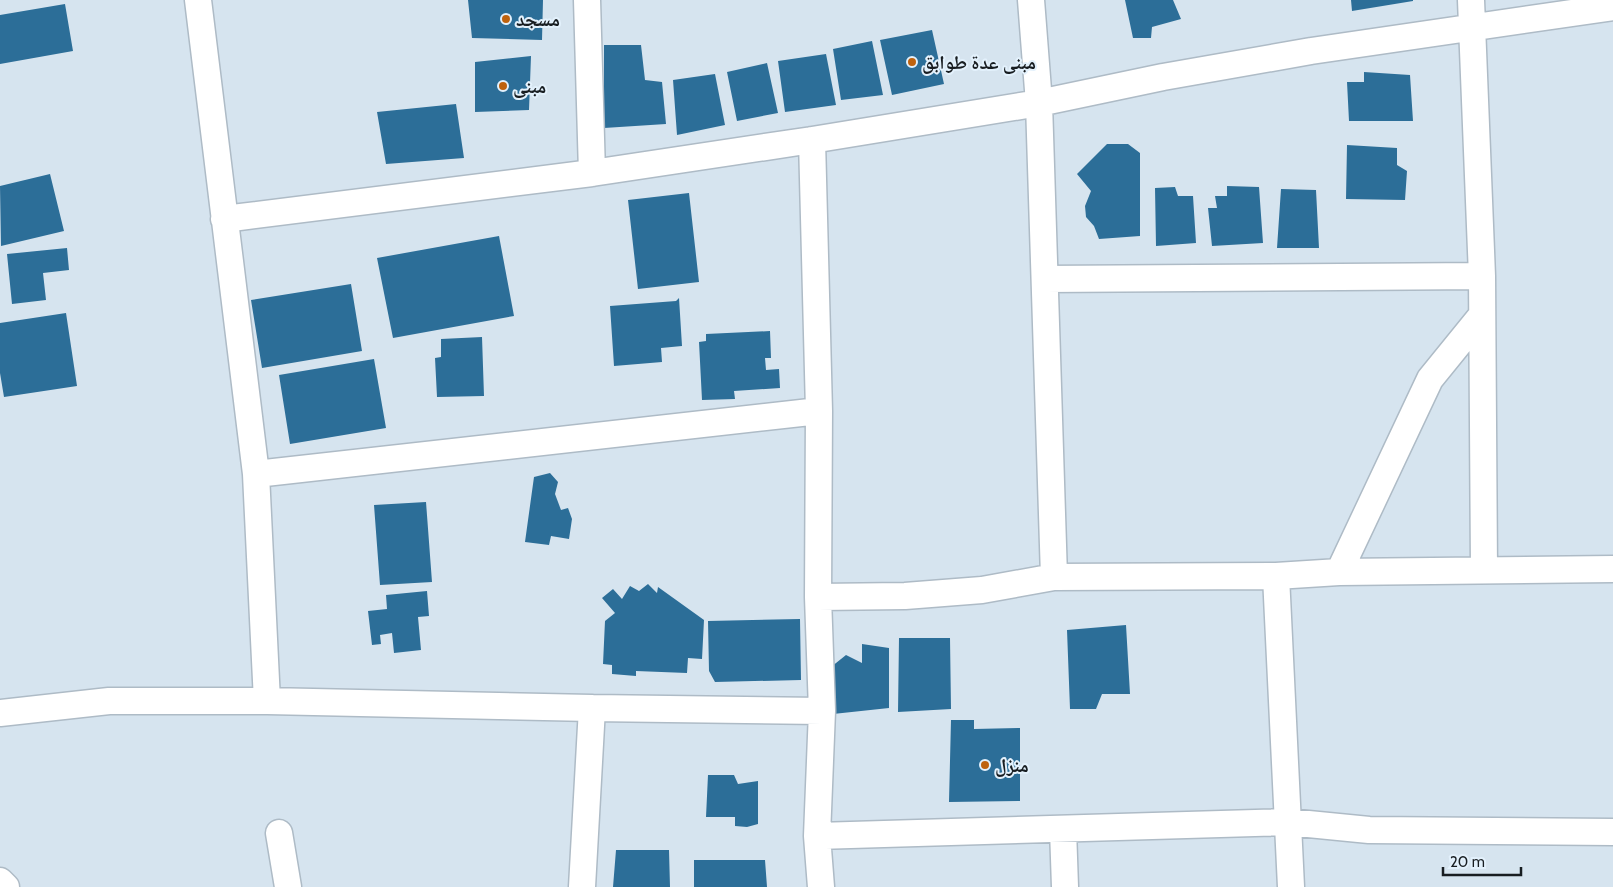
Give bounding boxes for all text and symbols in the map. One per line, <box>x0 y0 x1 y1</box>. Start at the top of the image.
place label: مسجد <box>516 8 560 31</box>
marker: مسجد <box>500 13 512 25</box>
place label: مبنى عدة طوابق <box>922 51 1036 74</box>
marker: مبنى عدة طوابق <box>906 56 918 68</box>
place label: مبنى <box>513 75 546 98</box>
marker: مبنى <box>497 80 509 92</box>
place label: منزل <box>995 754 1029 777</box>
marker: منزل <box>979 759 991 771</box>
scale bar <box>1443 844 1520 876</box>
text: 20 m <box>1450 853 1485 871</box>

